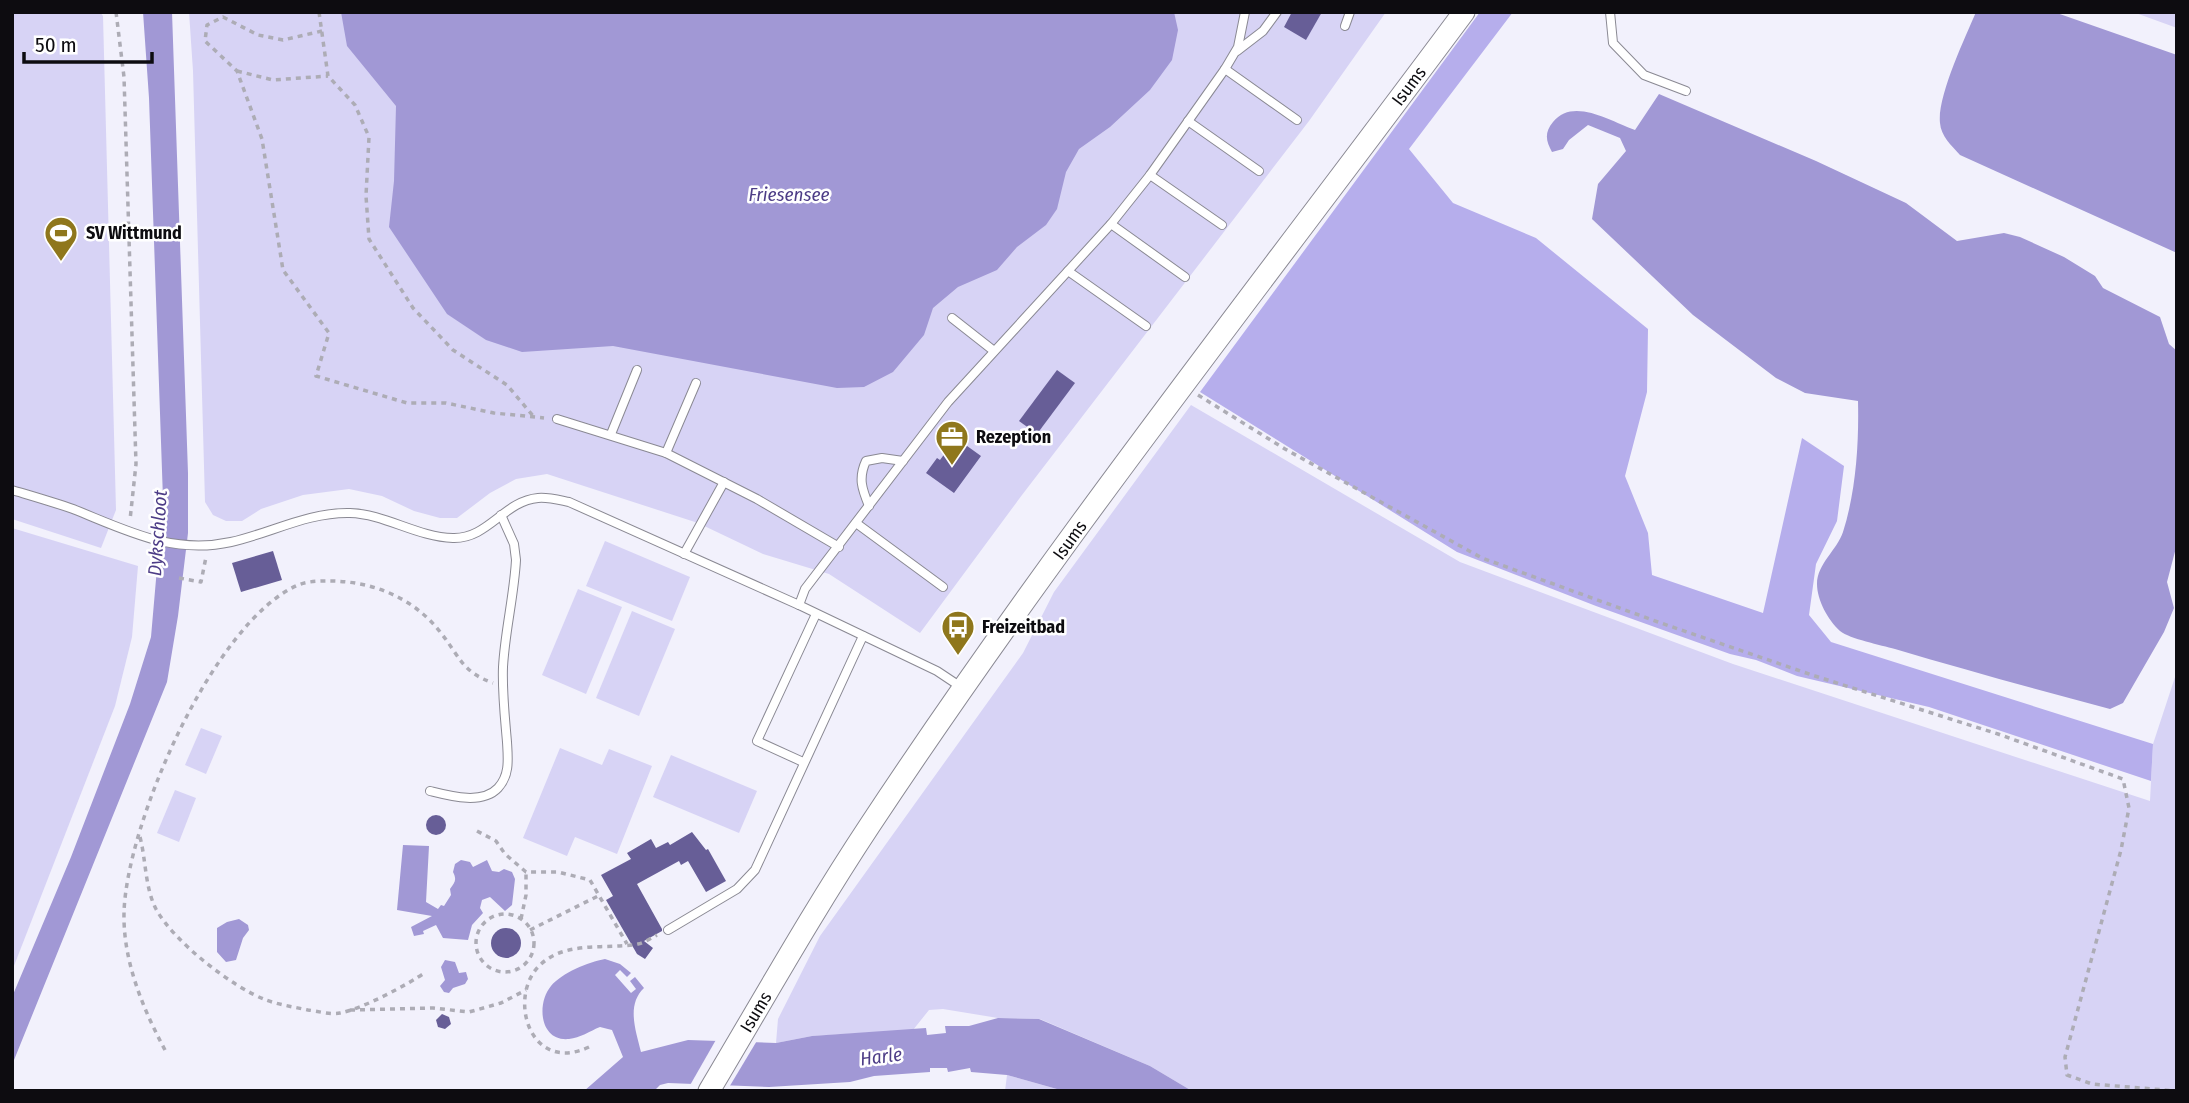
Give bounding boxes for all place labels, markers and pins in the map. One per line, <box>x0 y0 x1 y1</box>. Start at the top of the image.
sports icon: SV Wittmund <box>42 214 80 263</box>
place label: SV Wittmund <box>86 222 182 244</box>
office icon: Rezeption <box>933 418 971 467</box>
place label: Rezeption <box>976 426 1051 448</box>
bus stop icon: Freizeitbad <box>939 608 977 657</box>
place label: Freizeitbad <box>982 616 1065 638</box>

